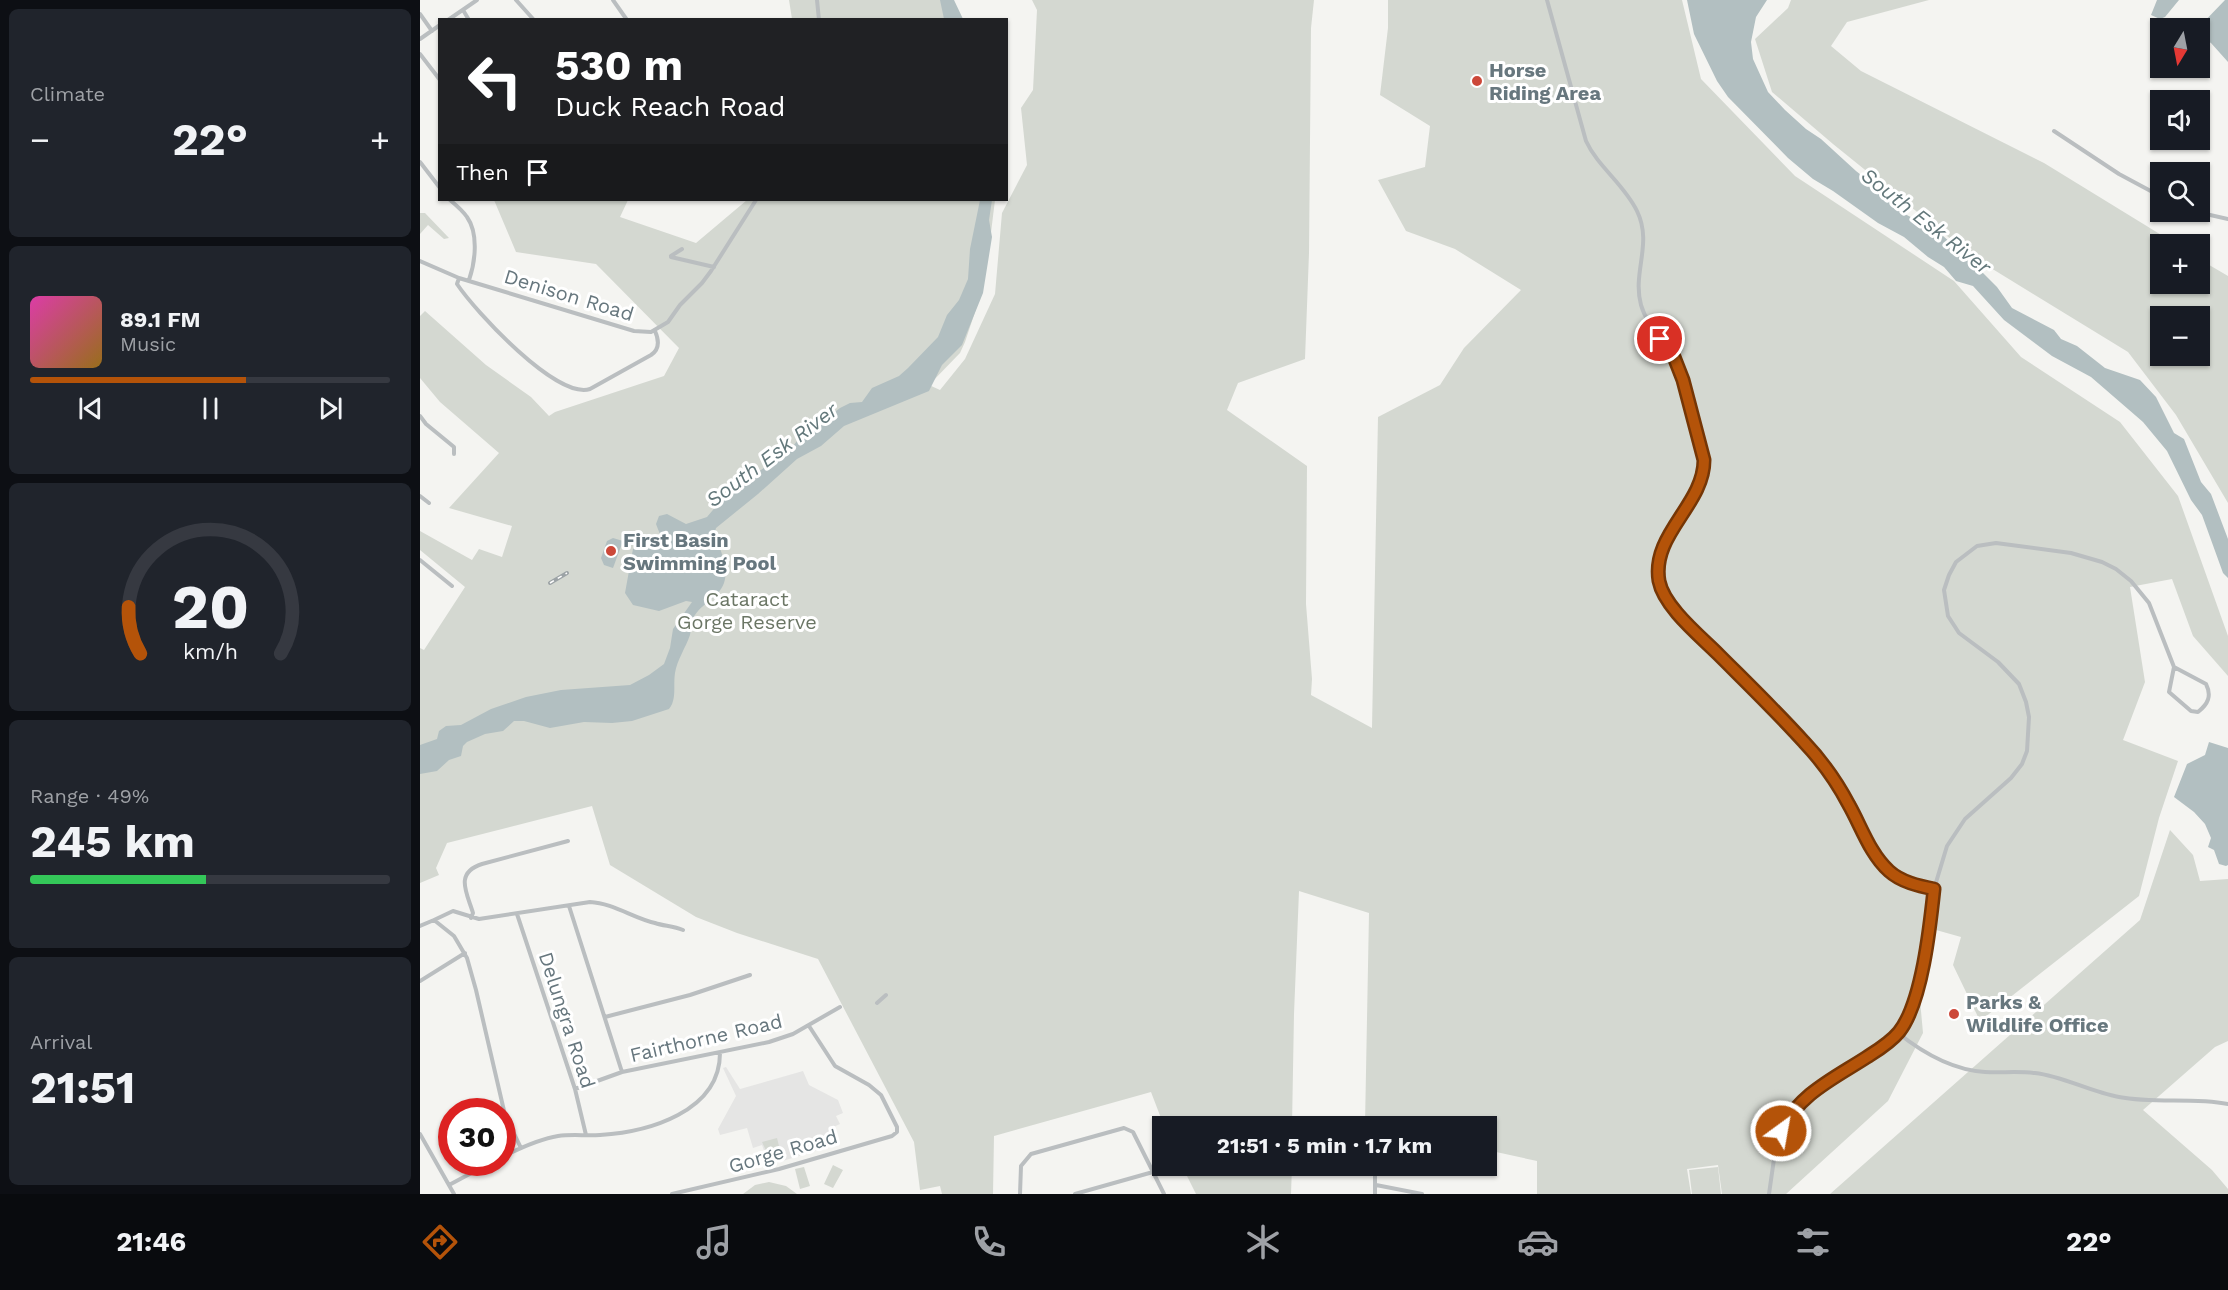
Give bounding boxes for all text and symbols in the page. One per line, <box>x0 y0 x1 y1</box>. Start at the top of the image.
north arrow <box>2150 18 2210 78</box>
map controls <box>2150 18 2210 366</box>
text: 530 m <box>555 41 683 90</box>
icon: left <box>456 42 534 120</box>
place label: Horse Riding Area <box>1489 58 1601 105</box>
marker: Horse Riding Area <box>1470 74 1484 88</box>
text: Climate <box>30 82 105 106</box>
button: sound <box>2150 90 2210 150</box>
text: Duck Reach Road <box>555 91 785 123</box>
text: 22° <box>172 113 248 166</box>
text: − <box>30 120 50 159</box>
text: + <box>370 120 390 159</box>
icon: arrive <box>521 156 554 189</box>
text: Then <box>456 160 509 185</box>
water label: South Esk River <box>1856 162 1997 280</box>
button: search <box>2150 162 2210 222</box>
button: + <box>2150 234 2210 294</box>
street label: Denison Road <box>501 264 637 326</box>
button: − <box>2150 306 2210 366</box>
text: 89.1 FM <box>120 307 201 332</box>
pin <box>1634 313 1685 364</box>
icon: arrive <box>1643 322 1676 355</box>
text: Music <box>120 332 176 356</box>
icon: previous <box>74 392 107 425</box>
icon: pause <box>194 392 227 425</box>
icon: next <box>314 392 347 425</box>
water label: South Esk River <box>701 397 843 512</box>
place label: First Basin Swimming Pool <box>623 528 777 575</box>
marker: First Basin Swimming Pool <box>604 544 618 558</box>
text: 20 <box>171 570 249 643</box>
park label: Cataract Gorge Reserve <box>677 587 817 634</box>
text: km/h <box>182 639 238 664</box>
text: Range · 49% <box>30 784 149 808</box>
text: 245 km <box>30 815 195 868</box>
street label: Delungra Road <box>534 949 600 1091</box>
place label: Parks & Wildlife Office <box>1966 990 2109 1037</box>
marker: Parks & Wildlife Office <box>1947 1007 1961 1021</box>
street label: Fairthorne Road <box>627 1009 785 1067</box>
text: Arrival <box>30 1030 92 1054</box>
text: 21:51 <box>30 1061 135 1114</box>
speed limit sign: 30 <box>438 1098 516 1176</box>
position arrow <box>1749 1099 1813 1163</box>
street label: Gorge Road <box>726 1124 840 1178</box>
text: 21:51 · 5 min · 1.7 km <box>1217 1133 1432 1158</box>
icon: directions <box>419 1221 461 1263</box>
icon: music <box>693 1221 735 1263</box>
icon: phone <box>968 1221 1010 1263</box>
icon: climate <box>1242 1221 1284 1263</box>
icon: car <box>1517 1221 1559 1263</box>
icon: filters <box>1792 1221 1834 1263</box>
text: 21:46 <box>116 1226 186 1258</box>
text: 22° <box>2066 1226 2112 1258</box>

